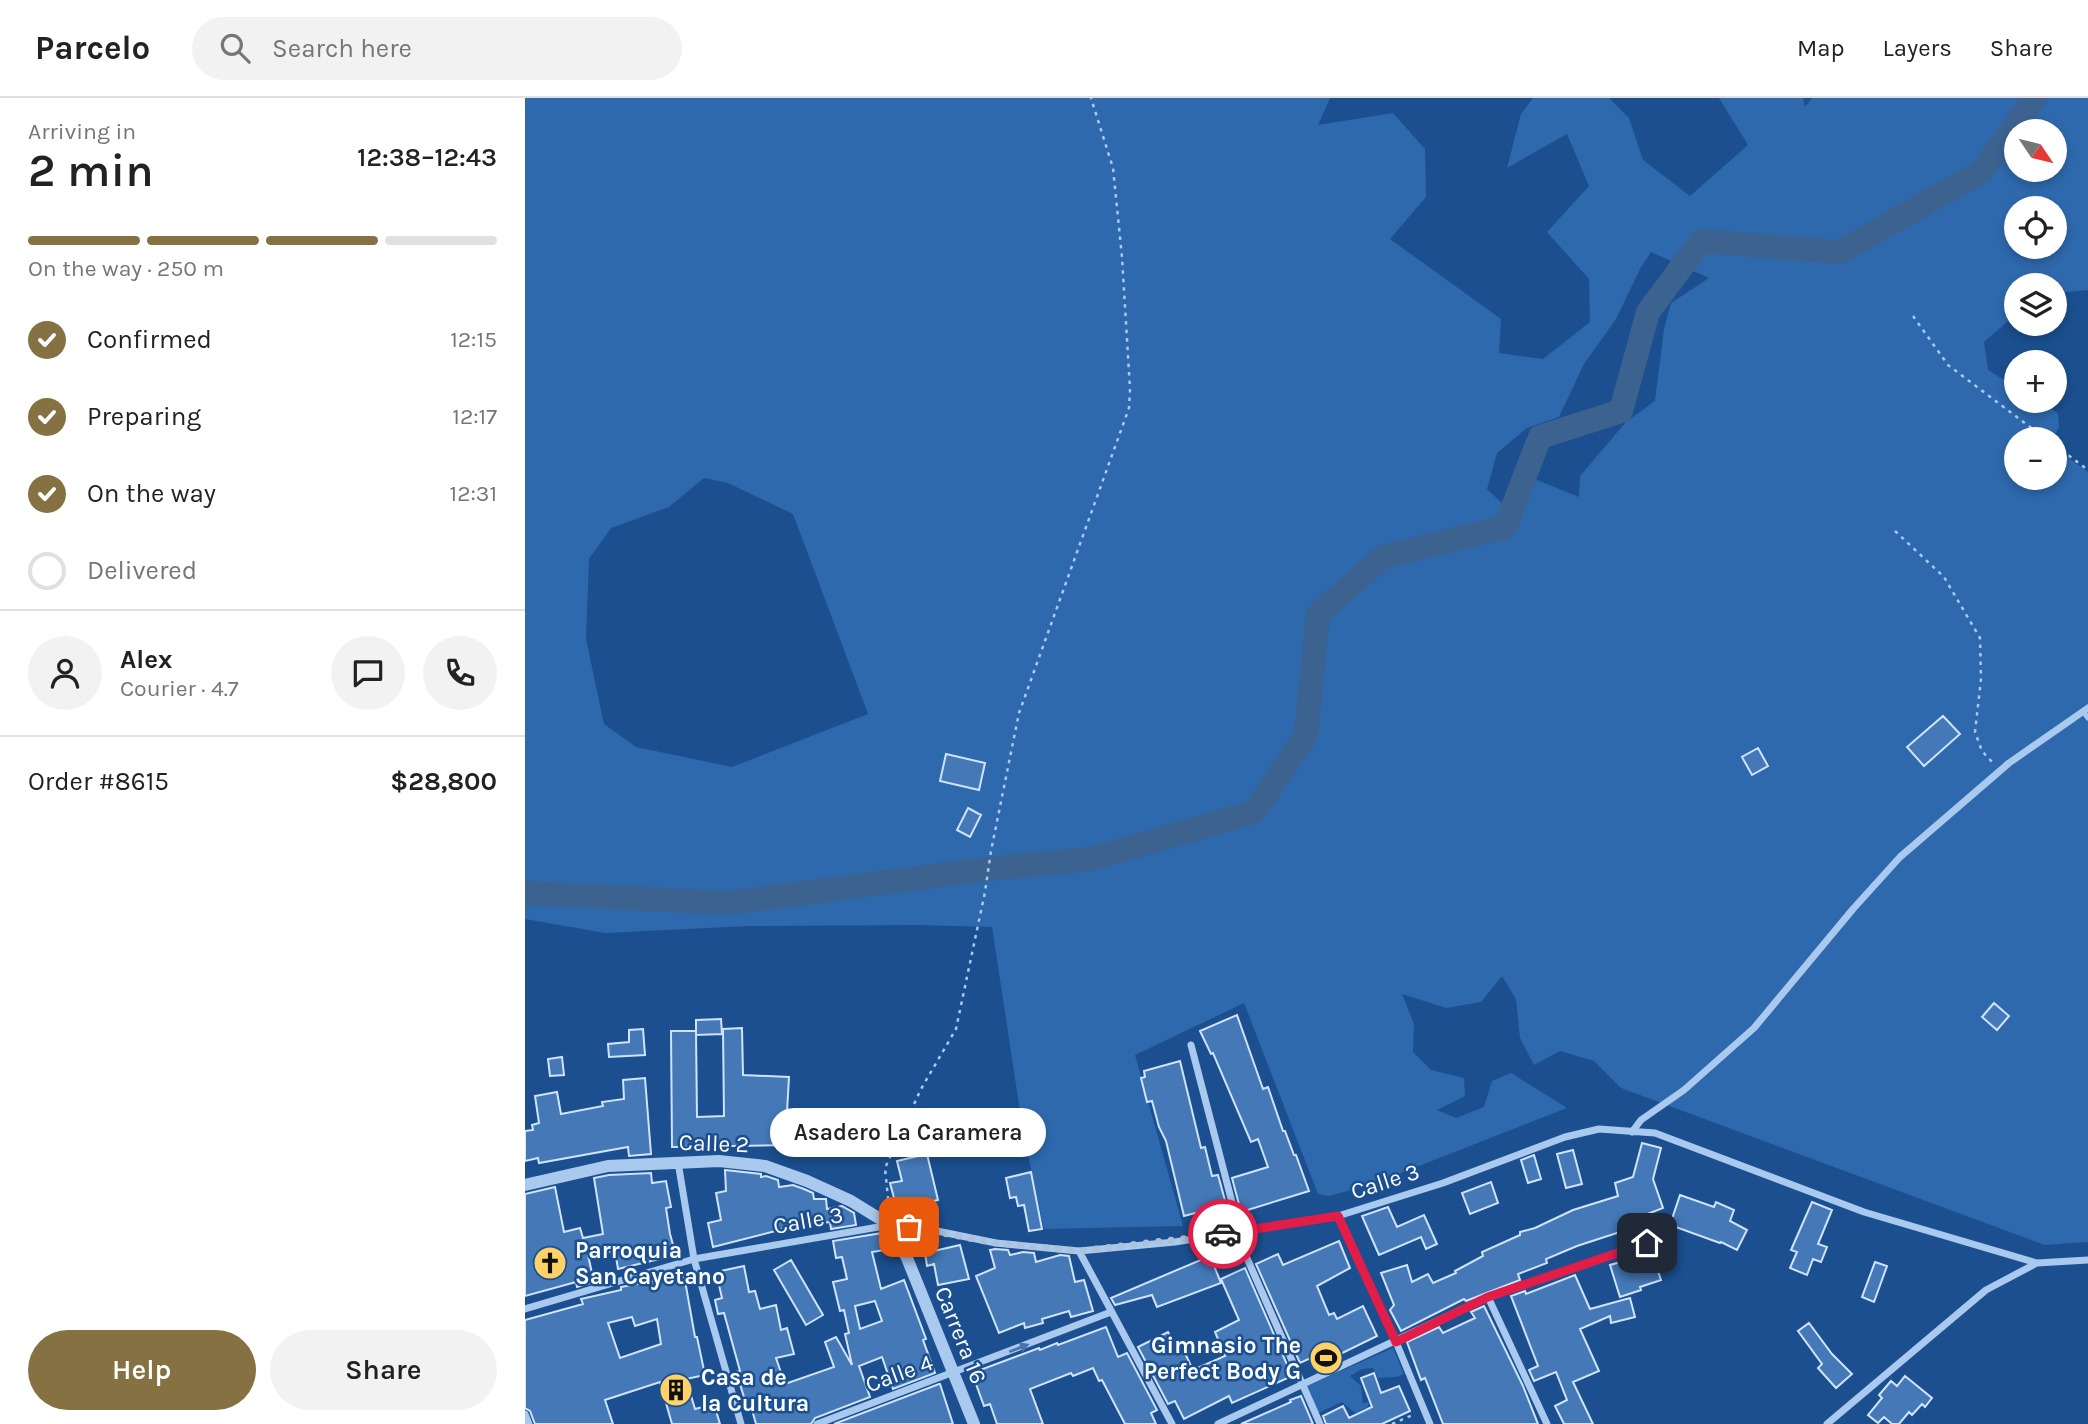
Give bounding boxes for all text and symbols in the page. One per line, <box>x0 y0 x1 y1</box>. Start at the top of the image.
search box <box>192 17 682 80</box>
text: Parcelo <box>35 29 150 67</box>
icon: search <box>216 29 254 67</box>
text: Search here <box>272 33 412 64</box>
text: Map <box>1797 34 1845 62</box>
text: Layers <box>1883 34 1952 62</box>
text: Share <box>1990 34 2053 62</box>
text: Arriving in <box>28 118 136 145</box>
north arrow <box>2004 119 2067 182</box>
map controls <box>2004 119 2067 490</box>
text: 12:38–12:43 <box>357 142 497 173</box>
text: 2 min <box>28 144 154 198</box>
button: locate <box>2004 196 2067 259</box>
text: On the way · 250 m <box>28 255 224 282</box>
button: layers <box>2004 273 2067 336</box>
icon: check <box>28 321 66 359</box>
text: Confirmed <box>87 324 212 355</box>
text: 12:15 <box>450 326 497 353</box>
button: + <box>2004 350 2067 413</box>
icon: check <box>28 398 66 436</box>
text: Preparing <box>87 401 201 432</box>
text: 12:17 <box>452 403 497 430</box>
button: − <box>2004 427 2067 490</box>
icon: check <box>28 475 66 513</box>
text: On the way <box>87 478 216 509</box>
text: 12:31 <box>450 480 497 507</box>
text: Delivered <box>87 555 197 586</box>
button: person <box>28 636 102 710</box>
button: chat <box>331 636 405 710</box>
button: phone <box>423 636 497 710</box>
text: Alex <box>120 644 172 675</box>
text: Courier · 4.7 <box>120 675 239 702</box>
text: Order #8615 <box>28 766 169 797</box>
text: $28,800 <box>390 766 497 797</box>
callout: Asadero La Caramera <box>771 1108 1047 1157</box>
text: Asadero La Caramera <box>794 1119 1022 1146</box>
street label: Calle 2 <box>678 1129 750 1158</box>
street label: Calle 3 <box>1347 1158 1423 1205</box>
pin <box>879 1197 939 1257</box>
courier <box>1188 1199 1258 1269</box>
street label: Calle 3 <box>771 1201 845 1240</box>
icon: bag <box>890 1208 928 1246</box>
pin <box>1617 1213 1677 1273</box>
icon: car <box>1204 1215 1242 1253</box>
icon: home <box>1628 1224 1666 1262</box>
place label: Parroquia San Cayetano <box>575 1237 725 1290</box>
church icon: Parroquia San Cayetano <box>531 1244 569 1282</box>
street label: Carrera 16 <box>929 1283 992 1388</box>
button: Help <box>28 1330 256 1410</box>
button: Share <box>270 1330 497 1410</box>
place label: Gimnasio The Perfect Body G <box>1144 1332 1301 1385</box>
sports icon: Gimnasio The Perfect Body G <box>1307 1339 1345 1377</box>
one-way arrow <box>1008 1342 1029 1353</box>
street label: Calle 4 <box>862 1349 937 1398</box>
place label: Casa de la Cultura <box>701 1364 809 1417</box>
building icon: Casa de la Cultura <box>657 1371 695 1409</box>

